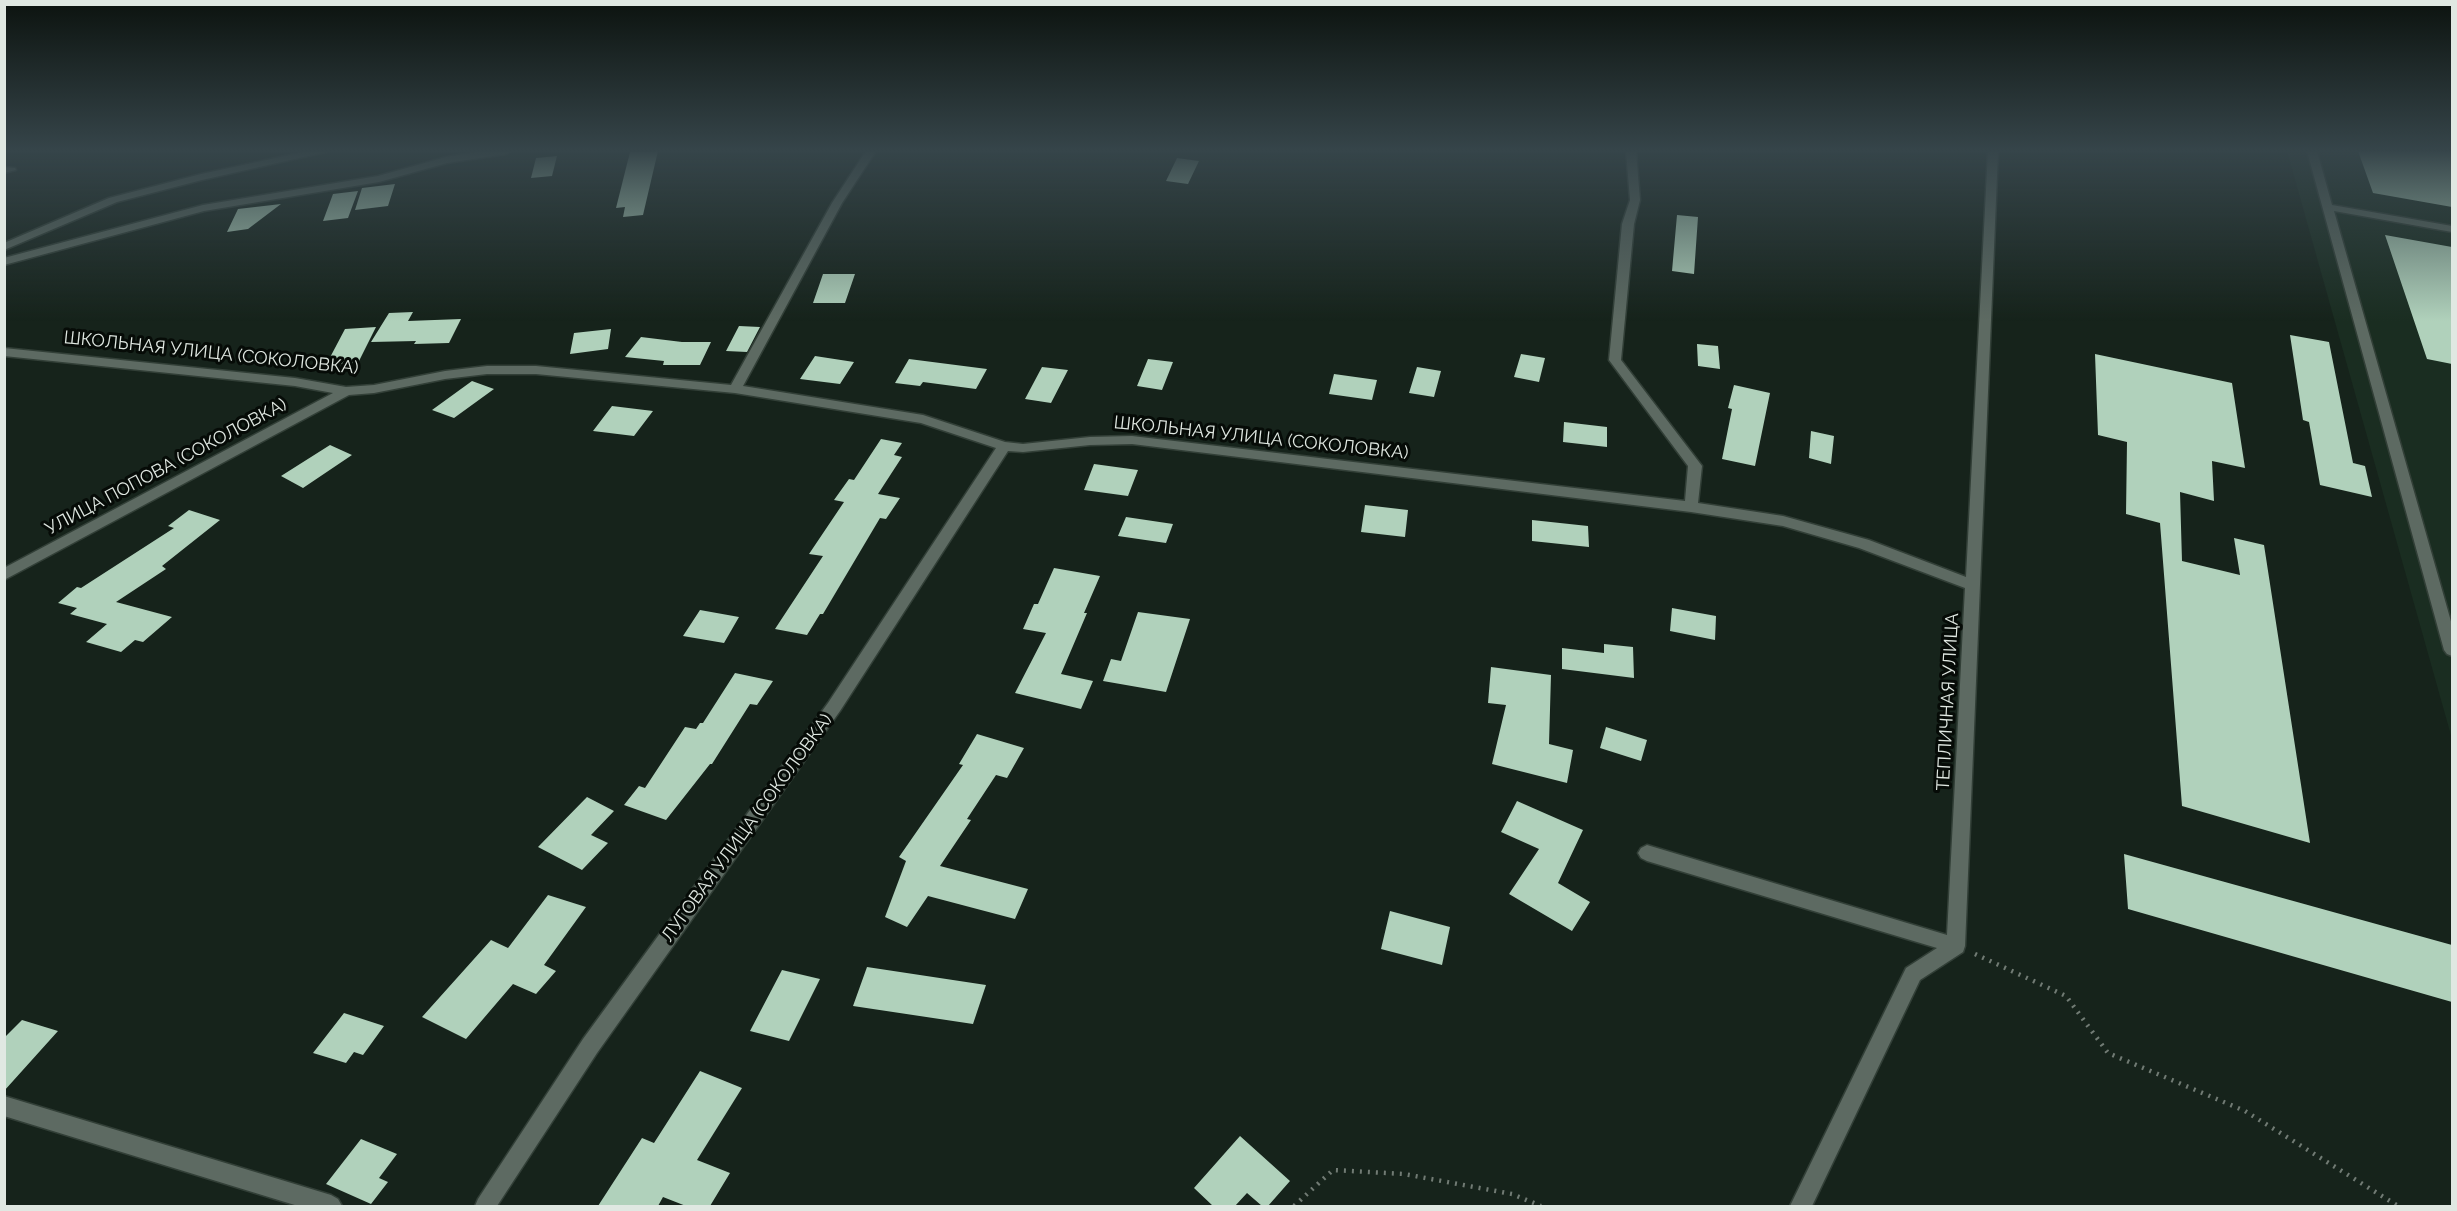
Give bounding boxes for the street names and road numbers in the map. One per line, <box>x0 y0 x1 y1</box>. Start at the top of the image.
street label: ШКОЛЬНАЯ УЛИЦА (СОКОЛОВКА) <box>63 327 359 379</box>
street label: УЛИЦА ПОПОВА (СОКОЛОВКА) <box>42 394 290 540</box>
street label: ШКОЛЬНАЯ УЛИЦА (СОКОЛОВКА) <box>1113 412 1409 464</box>
street label: ТЕПЛИЧНАЯ УЛИЦА <box>1933 613 1963 791</box>
street label: ЛУГОВАЯ УЛИЦА (СОКОЛОВКА) <box>657 710 837 946</box>

